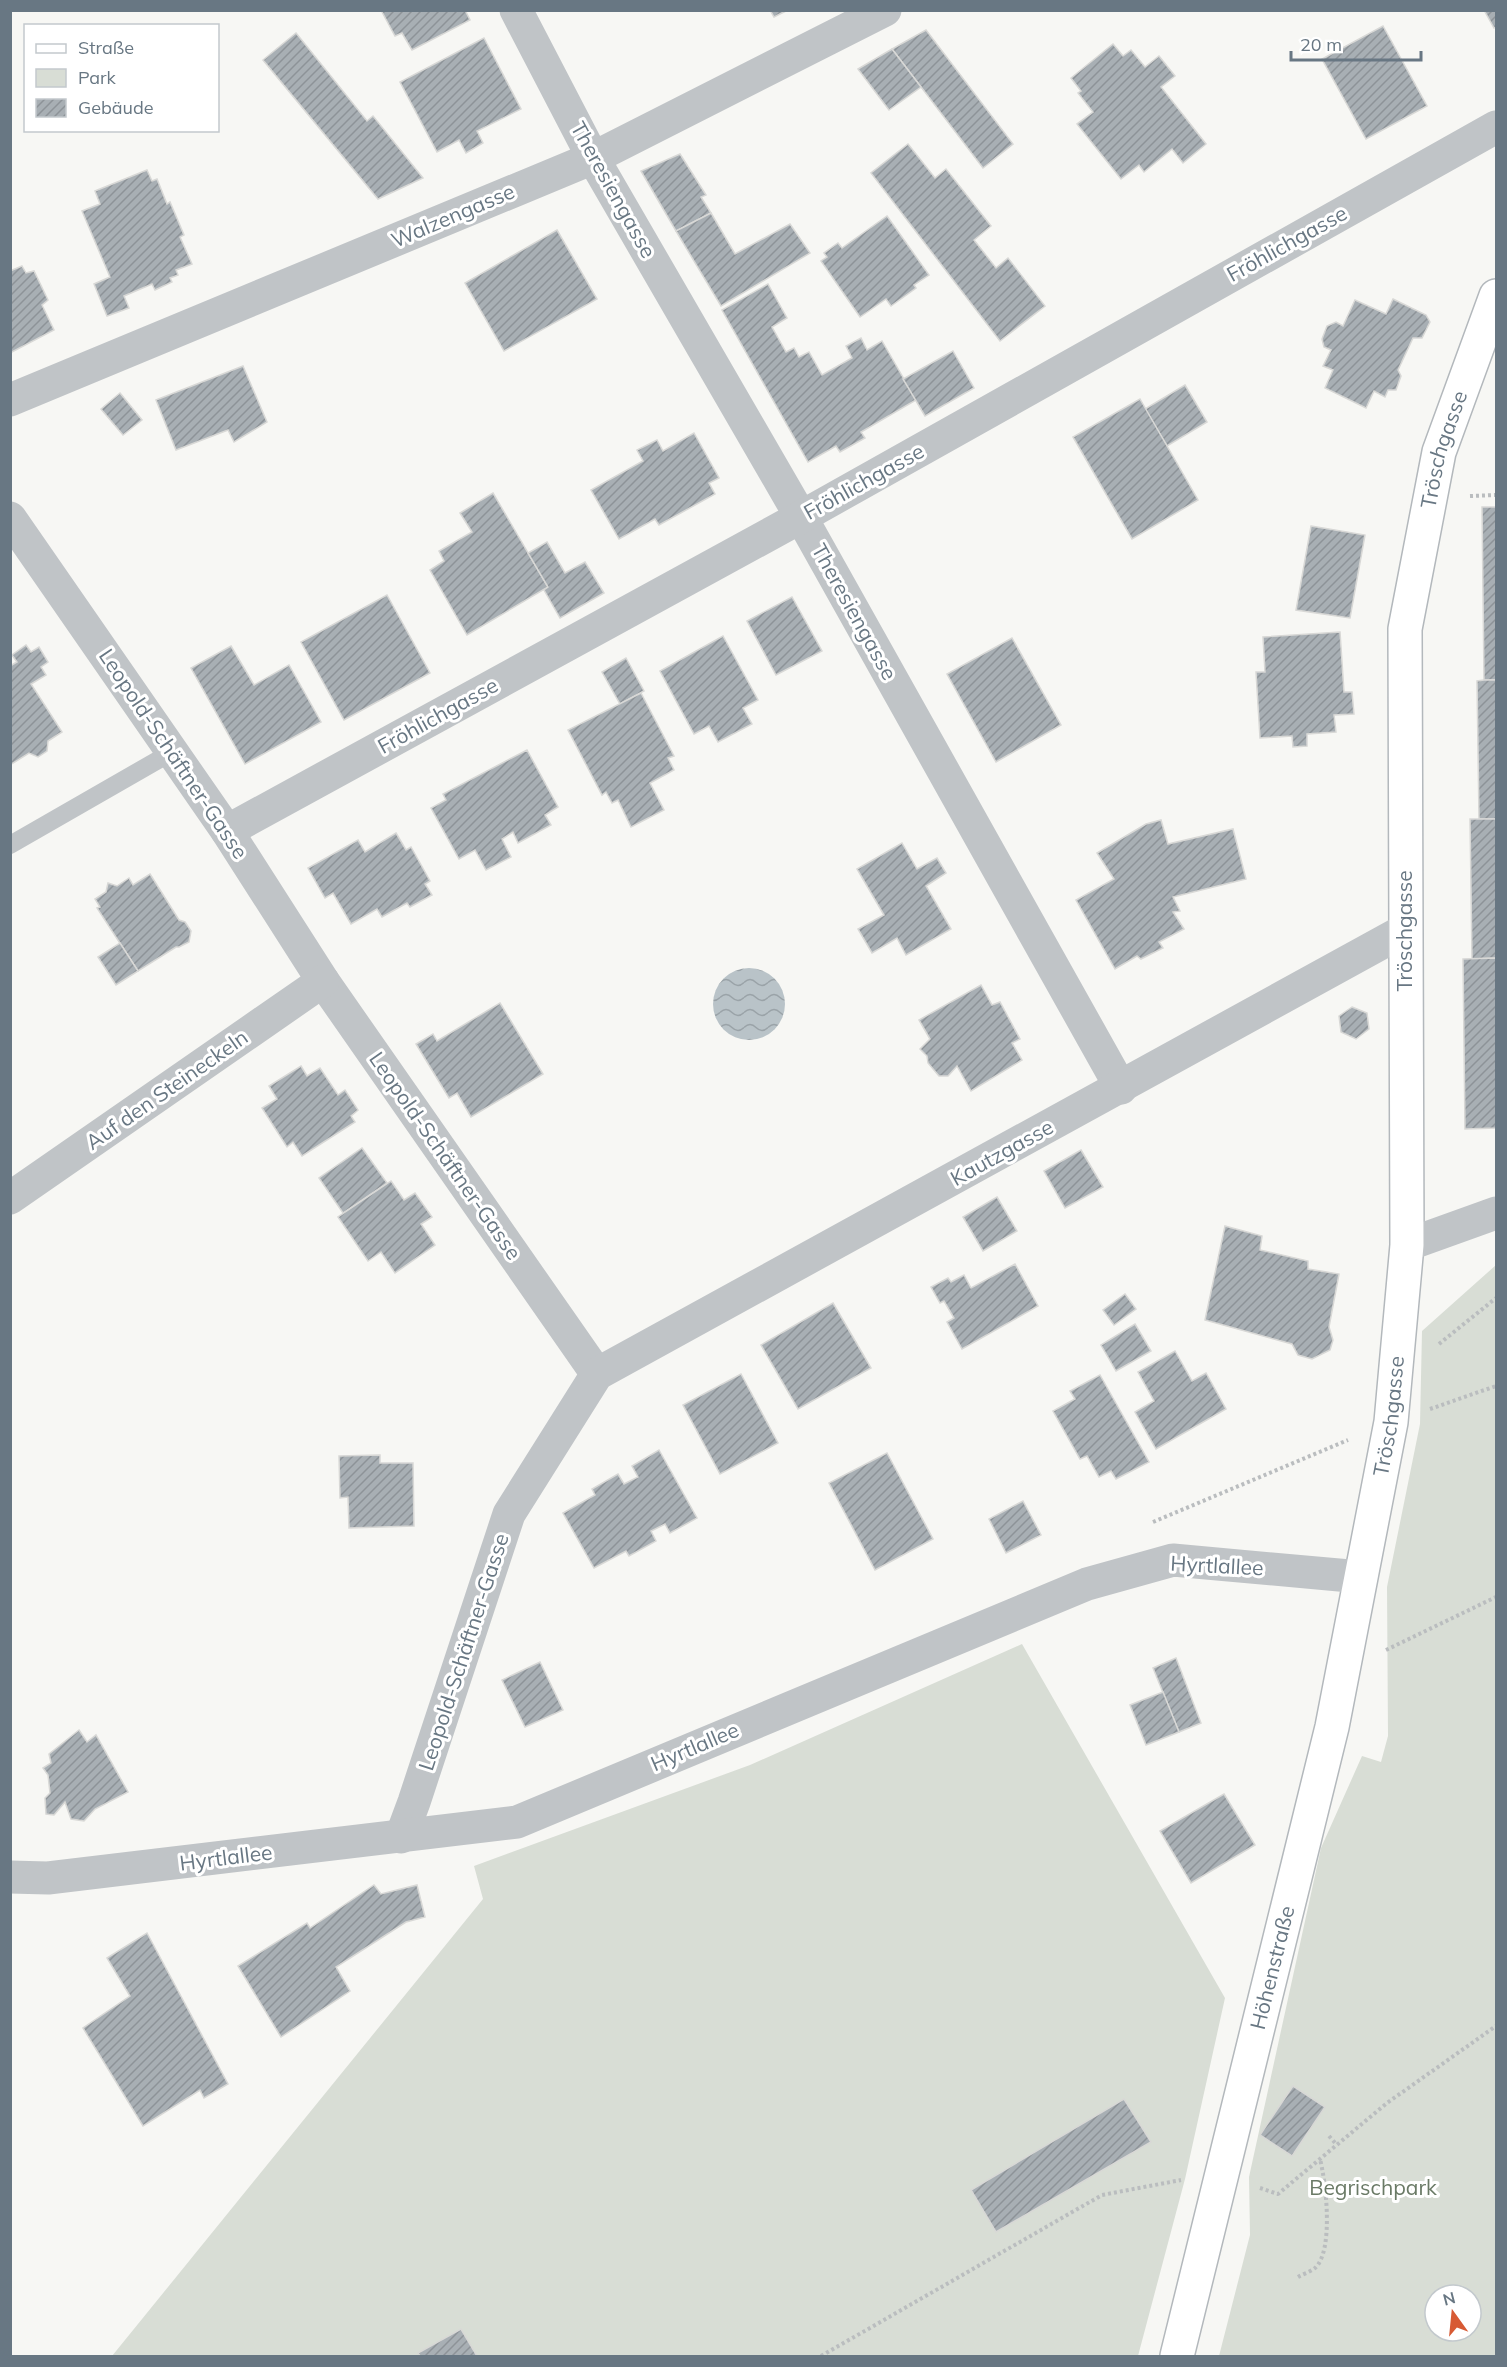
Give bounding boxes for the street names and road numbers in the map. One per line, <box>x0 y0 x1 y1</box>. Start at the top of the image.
street label: Theresiengasse <box>566 117 662 262</box>
street label: Walzengasse <box>387 177 518 253</box>
street label: Fröhlichgasse <box>1222 199 1351 287</box>
street label: Tröschgasse <box>1414 387 1472 510</box>
street label: Fröhlichgasse <box>799 437 928 525</box>
street label: Theresiengasse <box>807 539 903 684</box>
street label: Leopold-Schäftner-Gasse <box>94 643 254 863</box>
street label: Fröhlichgasse <box>373 671 502 759</box>
street label: Tröschgasse <box>1391 870 1417 992</box>
street label: Auf den Steineckeln <box>80 1023 253 1155</box>
street label: Leopold-Schäftner-Gasse <box>364 1046 528 1264</box>
street label: Kautzgasse <box>946 1113 1058 1191</box>
street label: Tröschgasse <box>1367 1355 1409 1478</box>
street label: Leopold-Schäftner-Gasse <box>412 1530 514 1774</box>
street label: Hyrtlallee <box>1170 1550 1264 1580</box>
street label: Hyrtlallee <box>647 1716 743 1776</box>
street label: Hyrtlallee <box>178 1838 274 1876</box>
street label: Höhenstraße <box>1244 1903 1300 2032</box>

